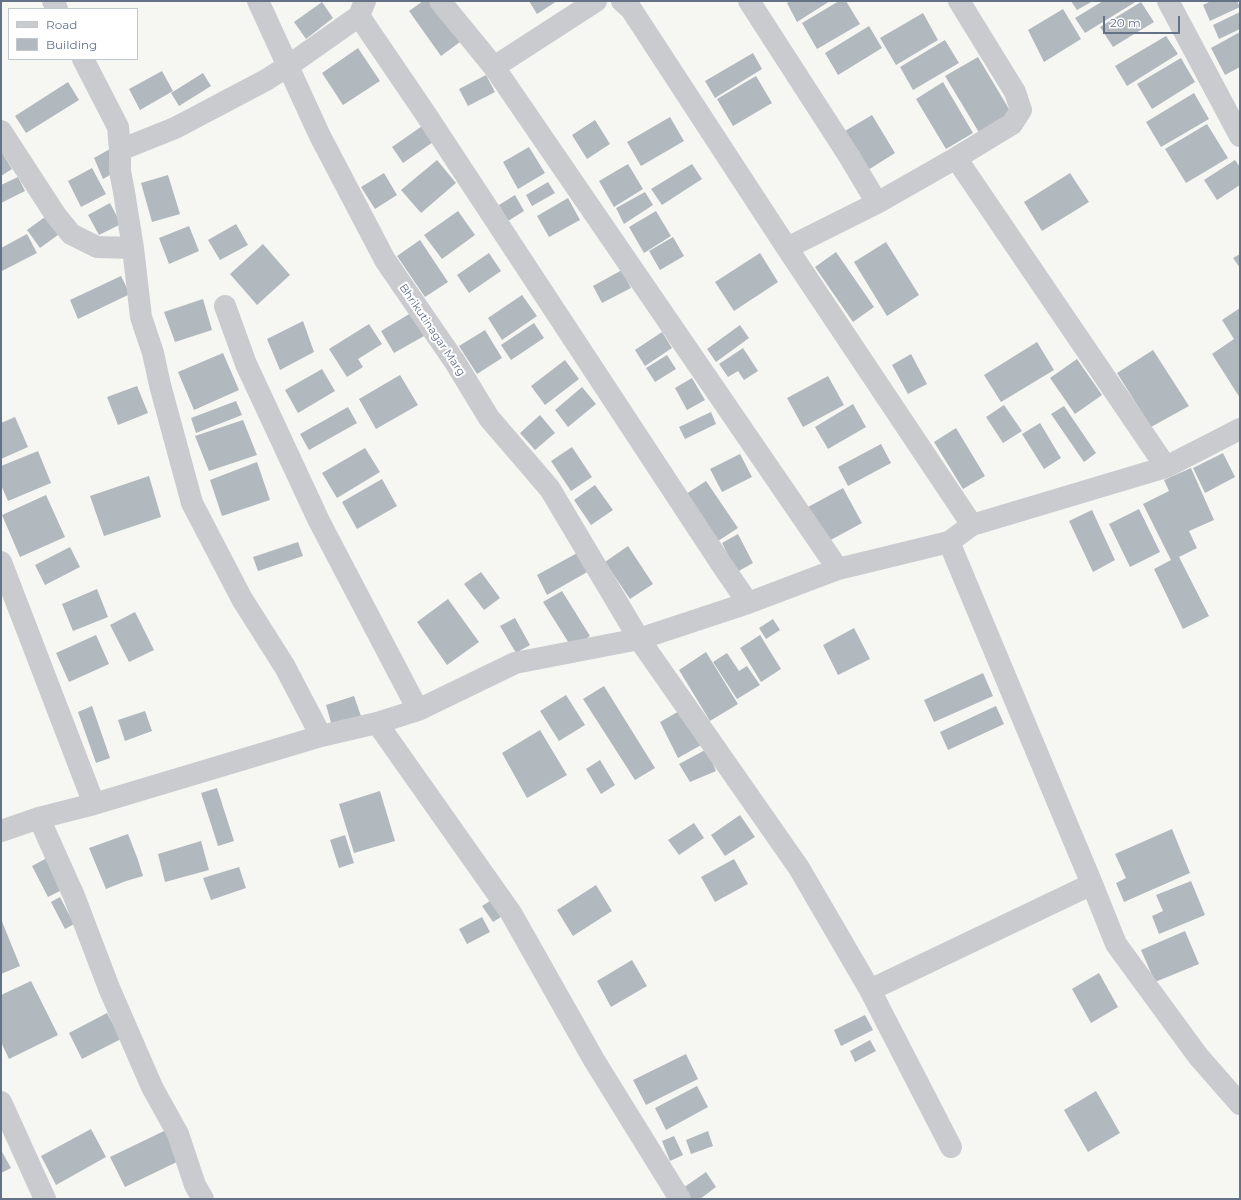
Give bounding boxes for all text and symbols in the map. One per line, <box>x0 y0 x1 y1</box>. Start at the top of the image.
legend <box>8 8 138 60</box>
scale bar <box>1105 8 1182 34</box>
text: 20 m <box>1110 15 1141 30</box>
text: Road <box>46 17 77 32</box>
text: Building <box>46 37 97 52</box>
street label: Bhrikutinagar Marg <box>396 281 468 379</box>

